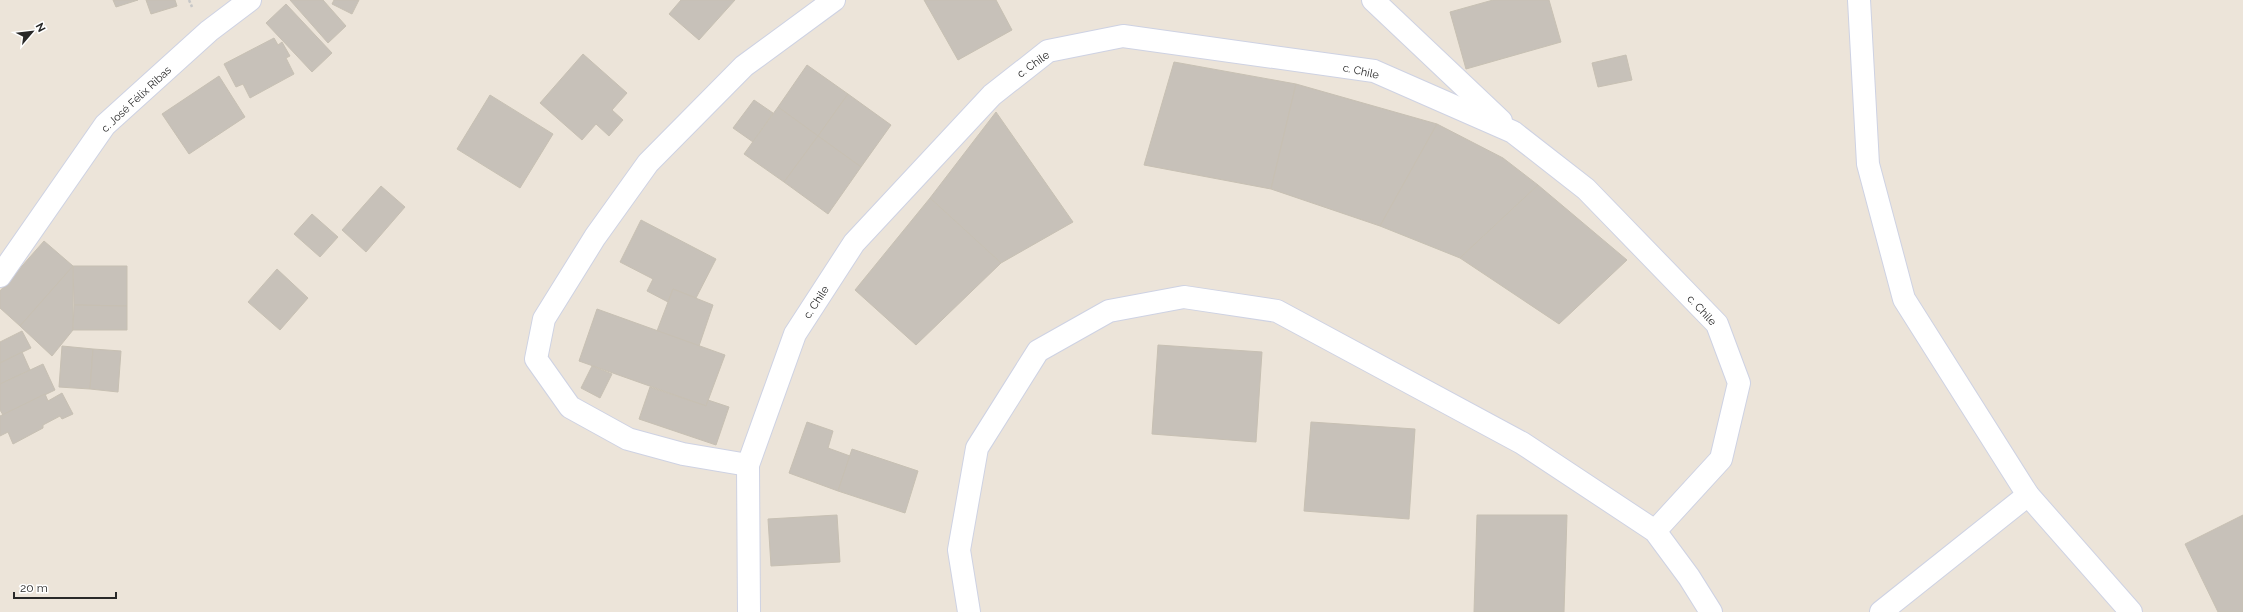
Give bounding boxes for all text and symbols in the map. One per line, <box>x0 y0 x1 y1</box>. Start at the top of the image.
north arrow <box>12 12 52 52</box>
text: N <box>33 21 48 34</box>
street label: c. Chile <box>1015 48 1052 80</box>
street label: c. Chile <box>1342 61 1381 82</box>
street label: c. José Félix Ribas <box>99 64 174 135</box>
street label: c. Chile <box>801 283 832 321</box>
street label: c. Chile <box>1684 292 1719 329</box>
scale bar <box>14 574 116 600</box>
text: 20 m <box>20 581 48 595</box>

